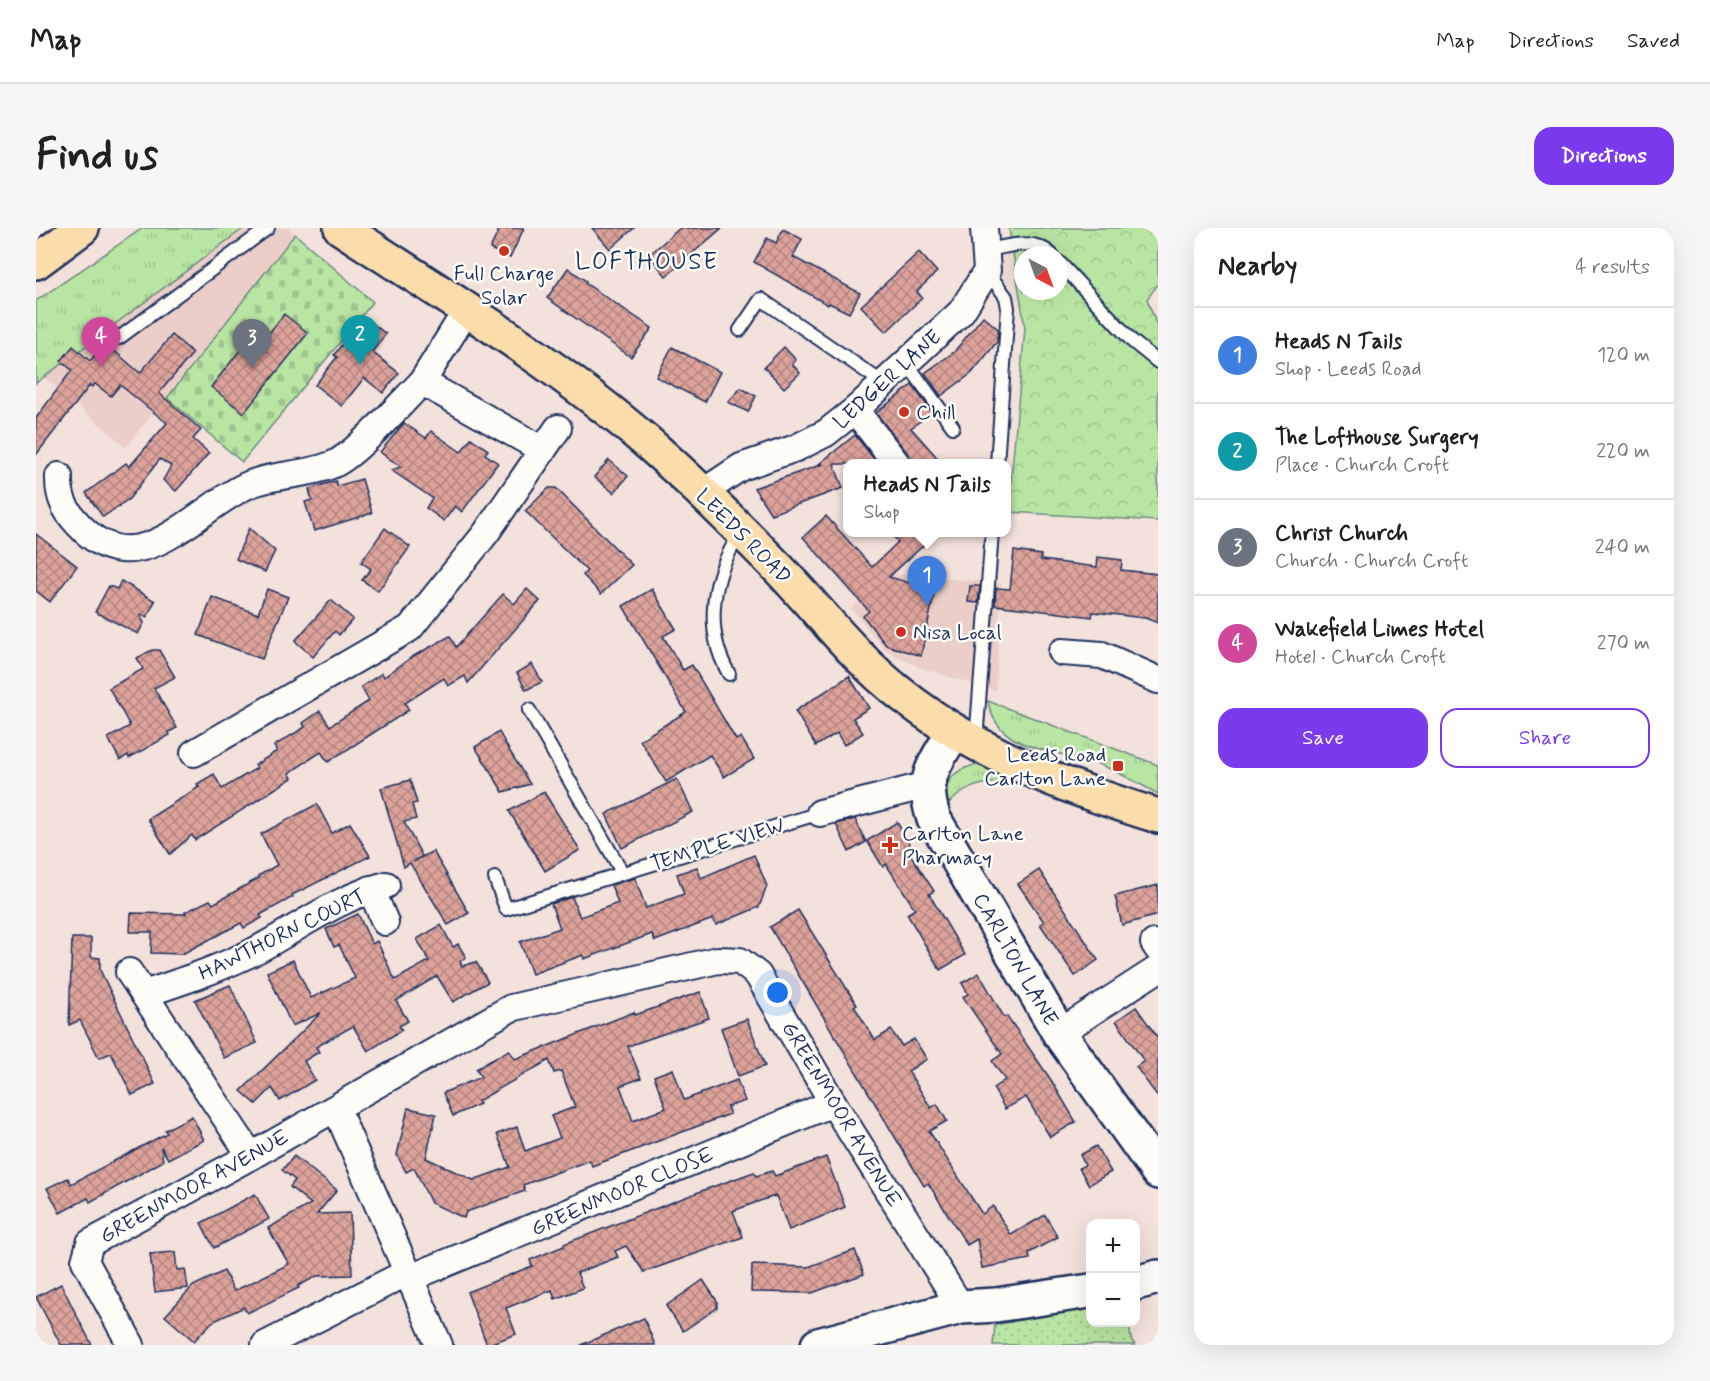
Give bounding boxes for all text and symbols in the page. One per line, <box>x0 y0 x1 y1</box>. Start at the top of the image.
text: Map <box>30 23 81 60</box>
text: Map <box>1436 27 1475 55</box>
text: Directions <box>1508 27 1594 55</box>
text: Saved <box>1627 27 1680 55</box>
button: Directions <box>1534 127 1674 185</box>
text: Find us <box>36 129 158 184</box>
marker: Full Charge Solar <box>497 244 511 258</box>
north arrow <box>1014 246 1068 300</box>
district label: LOFTHOUSE <box>575 247 719 278</box>
text: Nearby <box>1218 250 1297 284</box>
text: 4 results <box>1575 254 1650 281</box>
place label: Full Charge Solar <box>454 260 554 312</box>
pin: 2 <box>340 316 380 365</box>
pin: 4 <box>82 318 120 367</box>
pin: 3 <box>232 320 272 369</box>
street label: LEDGER LANE <box>828 324 948 436</box>
text: Heads N Tails <box>1275 328 1402 356</box>
text: 1 <box>1233 342 1242 369</box>
text: 120 m <box>1597 342 1650 369</box>
text: Shop · Leeds Road <box>1275 356 1422 383</box>
place label: Chill <box>916 399 956 427</box>
marker: Chill <box>897 405 911 419</box>
text: The Lofthouse Surgery <box>1275 424 1479 452</box>
text: 2 <box>1233 438 1242 465</box>
text: 220 m <box>1596 438 1650 465</box>
text: Place · Church Croft <box>1275 452 1449 479</box>
popup <box>843 459 1011 537</box>
text: Heads N Tails <box>863 471 991 499</box>
street label: LEEDS ROAD <box>689 483 797 591</box>
text: Shop <box>863 499 900 526</box>
text: Christ Church <box>1275 520 1408 548</box>
text: 3 <box>1233 534 1242 561</box>
text: 240 m <box>1595 534 1650 561</box>
text: Church · Church Croft <box>1275 548 1469 575</box>
pin: 1 <box>908 556 946 606</box>
text: Wakefield Limes Hotel <box>1275 616 1484 644</box>
place label: Nisa Local <box>913 619 1002 647</box>
marker: Nisa Local <box>894 625 908 639</box>
text: 4 <box>1232 630 1243 657</box>
text: 270 m <box>1597 630 1650 657</box>
text: Hotel · Church Croft <box>1275 644 1446 671</box>
button: Save <box>1218 708 1428 768</box>
button: Share <box>1440 708 1650 768</box>
place label: Leeds Road Carlton Lane <box>984 741 1106 793</box>
marker: Leeds Road Carlton Lane <box>1111 759 1125 773</box>
street label: TEMPLE VIEW <box>647 811 788 879</box>
place label: Carlton Lane Pharmacy <box>902 820 1024 872</box>
marker: Carlton Lane Pharmacy <box>883 838 897 852</box>
street label: HAWTHORN COURT <box>194 882 371 988</box>
street label: CARLTON LANE <box>966 888 1065 1031</box>
your location <box>763 978 792 1007</box>
street label: GREENMOOR AVENUE <box>775 1016 908 1213</box>
street label: GREENMOOR AVENUE <box>95 1123 294 1251</box>
street label: GREENMOOR CLOSE <box>527 1141 718 1243</box>
map controls <box>1086 1219 1140 1327</box>
button: + <box>1086 1219 1140 1273</box>
button: − <box>1086 1273 1140 1327</box>

